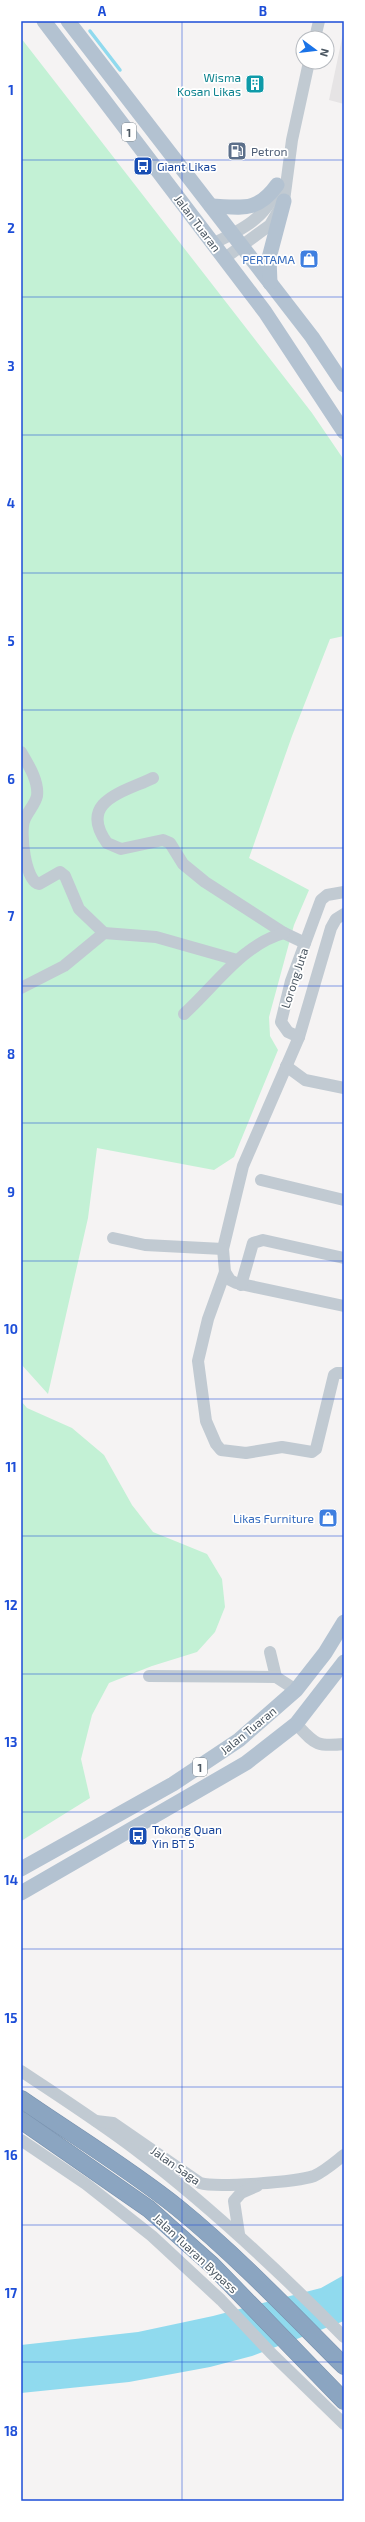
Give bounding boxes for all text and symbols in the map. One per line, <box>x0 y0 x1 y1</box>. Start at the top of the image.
text: A <box>98 3 107 19</box>
text: B <box>259 3 267 19</box>
north arrow <box>295 30 335 70</box>
text: N <box>318 47 332 58</box>
place label: Wisma Kosan Likas <box>177 70 241 98</box>
building icon: Wisma Kosan Likas <box>244 73 266 95</box>
text: 1 <box>8 82 14 98</box>
road number: 1 <box>122 123 136 141</box>
fuel station icon: Petron <box>226 140 248 162</box>
place label: Petron <box>251 144 287 158</box>
bus stop icon: Giant Likas <box>132 155 154 177</box>
place label: Giant Likas <box>157 159 216 173</box>
street label: Jalan Tuaran <box>172 192 224 254</box>
text: 2 <box>7 220 15 236</box>
shop icon: PERTAMA <box>298 248 320 270</box>
place label: PERTAMA <box>242 252 296 266</box>
text: 3 <box>7 358 15 374</box>
text: 4 <box>7 495 15 511</box>
text: 5 <box>7 633 15 649</box>
text: 6 <box>7 771 15 787</box>
text: 7 <box>8 908 15 924</box>
street label: Lorong Juta <box>278 946 310 1010</box>
text: 8 <box>7 1046 15 1062</box>
text: 9 <box>7 1184 15 1200</box>
text: 10 <box>4 1321 18 1337</box>
text: 11 <box>5 1459 17 1475</box>
shop icon: Likas Furniture <box>317 1507 339 1529</box>
place label: Likas Furniture <box>233 1511 314 1525</box>
text: 12 <box>4 1597 18 1613</box>
street label: Jalan Tuaran <box>217 1703 279 1757</box>
text: 13 <box>5 1734 18 1750</box>
road number: 1 <box>193 1758 207 1776</box>
place label: Tokong Quan Yin BT 5 <box>152 1822 222 1850</box>
bus stop icon: Tokong Quan Yin BT 5 <box>127 1825 149 1847</box>
text: 14 <box>4 1872 18 1888</box>
text: 15 <box>5 2010 17 2026</box>
street label: Jalan Saga <box>149 2143 203 2187</box>
text: 16 <box>4 2147 18 2163</box>
street label: Jalan Tuaran Bypass <box>151 2210 241 2296</box>
text: 17 <box>5 2285 17 2301</box>
text: 18 <box>4 2423 18 2439</box>

